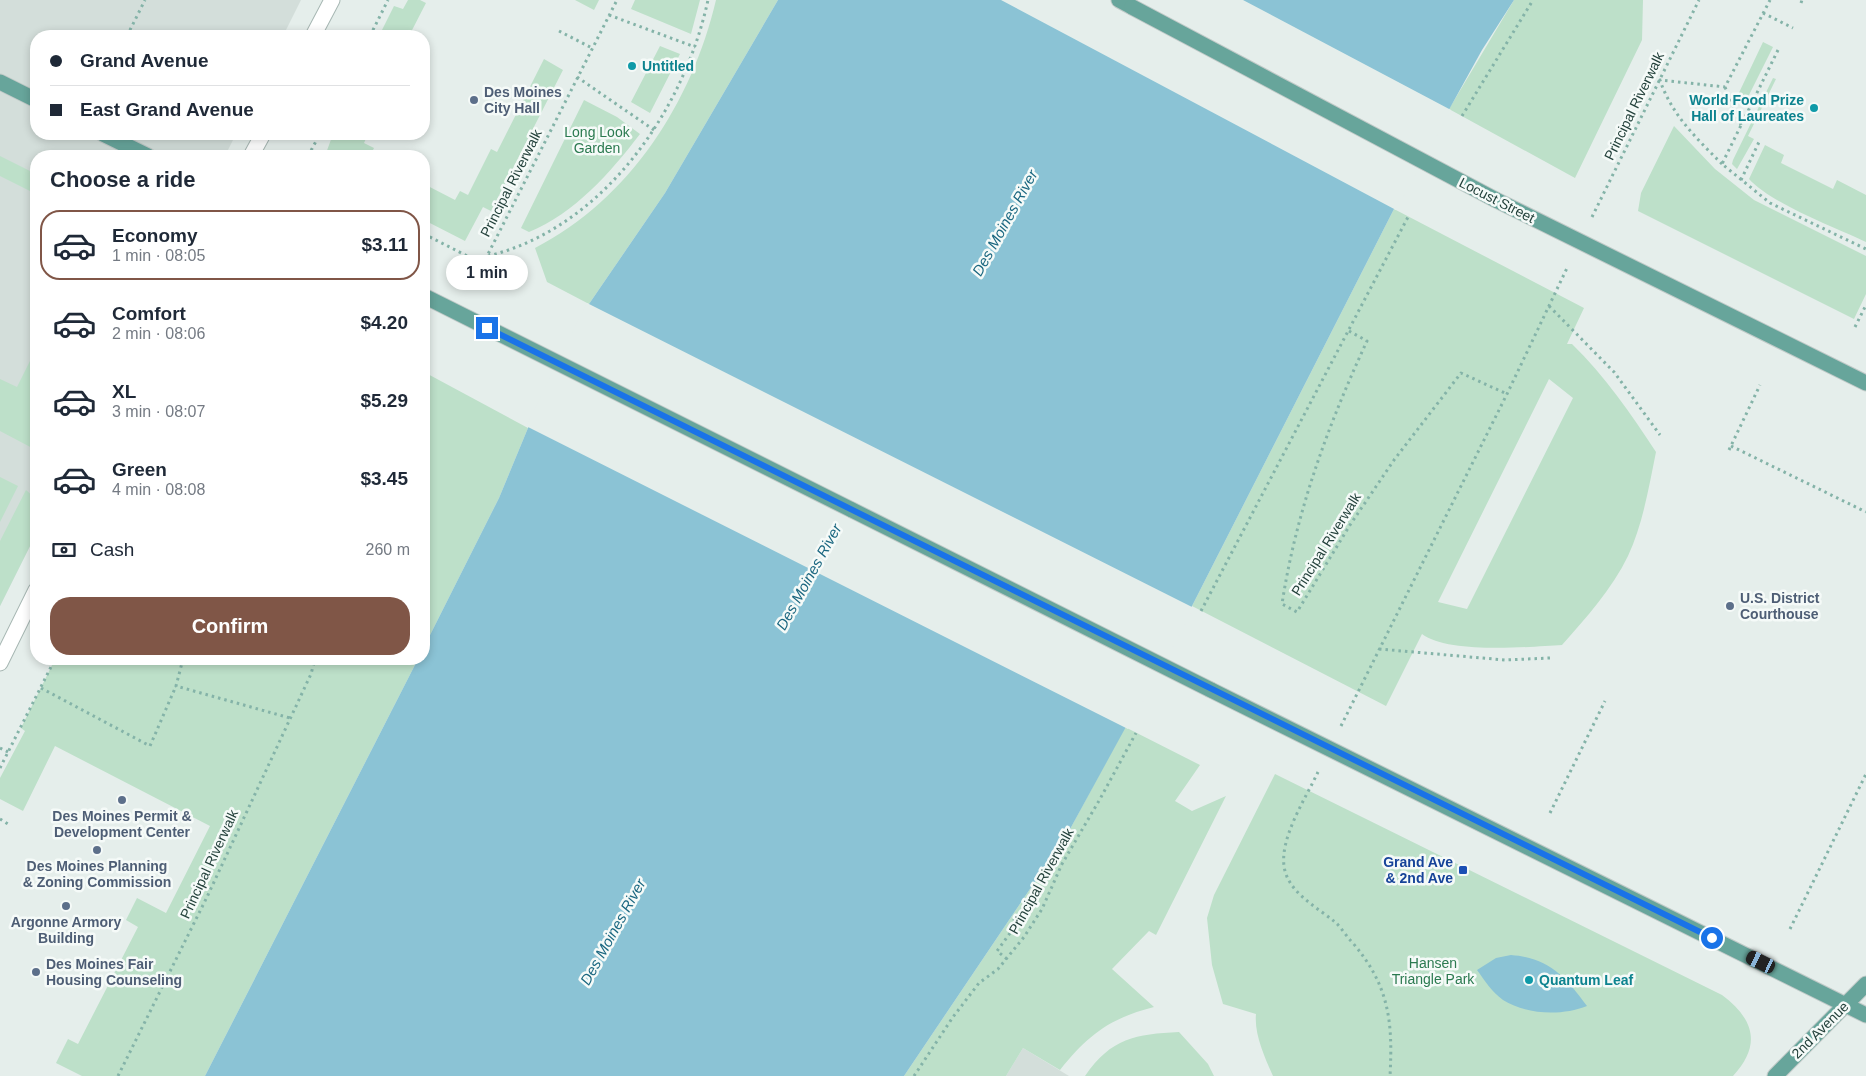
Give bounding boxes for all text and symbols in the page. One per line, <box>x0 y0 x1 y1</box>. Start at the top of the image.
street label: Principal Riverwalk <box>1601 48 1668 163</box>
text: Grand Avenue <box>80 50 208 71</box>
place label: Untitled <box>642 58 694 74</box>
marker: Untitled <box>626 60 638 72</box>
place label: Des Moines City Hall <box>484 84 562 116</box>
place label: World Food Prize Hall of Laureates <box>1689 92 1804 124</box>
marker: Des Moines City Hall <box>468 94 480 106</box>
text: East Grand Avenue <box>80 99 254 120</box>
marker: World Food Prize Hall of Laureates <box>1808 102 1820 114</box>
park label: Long Look Garden <box>564 124 631 156</box>
street label: Principal Riverwalk <box>477 126 545 239</box>
water label: Des Moines River <box>968 166 1041 279</box>
text: Choose a ride <box>50 167 195 192</box>
street label: Locust Street <box>1457 174 1537 226</box>
icon: car <box>52 223 97 268</box>
text: Economy <box>112 225 198 246</box>
text: $3.11 <box>362 234 408 255</box>
text: 1 min · 08:05 <box>112 247 205 264</box>
callout: 1 min <box>446 255 528 290</box>
text: 1 min <box>466 264 508 281</box>
icon: car <box>52 301 97 346</box>
text: Comfort <box>112 303 186 324</box>
text: $4.20 <box>360 312 408 333</box>
route end <box>476 317 498 339</box>
text: 2 min · 08:06 <box>112 325 205 342</box>
icon: car <box>52 379 97 424</box>
text: XL <box>112 381 136 402</box>
text: $5.29 <box>360 390 408 411</box>
text: 3 min · 08:07 <box>112 403 205 420</box>
icon: car <box>52 457 97 502</box>
text: Green <box>112 459 167 480</box>
text: $3.45 <box>360 468 408 489</box>
text: 4 min · 08:08 <box>112 481 205 498</box>
street label: Principal Riverwalk <box>1288 489 1365 598</box>
water label: Des Moines River <box>772 520 845 633</box>
icon: cash <box>50 536 78 564</box>
text: Cash <box>90 539 134 560</box>
text: 260 m <box>366 541 410 558</box>
place label: U.S. District Courthouse <box>1740 590 1820 622</box>
button: Confirm <box>50 597 410 655</box>
marker: U.S. District Courthouse <box>1724 600 1736 612</box>
marker: Des Moines Permit & Development Center <box>116 794 128 806</box>
street label: Principal Riverwalk <box>177 806 242 921</box>
place label: Des Moines Permit & Development Center <box>52 808 192 840</box>
street label: Principal Riverwalk <box>1005 825 1077 937</box>
marker: Des Moines Planning & Zoning Commission <box>91 844 103 856</box>
place label: Grand Ave & 2nd Ave <box>1383 854 1453 886</box>
place label: Des Moines Planning & Zoning Commission <box>23 858 171 890</box>
marker: Grand Ave & 2nd Ave <box>1457 864 1469 876</box>
water label: Des Moines River <box>576 875 649 988</box>
marker: Argonne Armory Building <box>60 900 72 912</box>
place label: Argonne Armory Building <box>11 914 122 946</box>
route start <box>1701 927 1723 949</box>
car <box>1744 949 1777 975</box>
park label: Hansen Triangle Park <box>1392 955 1475 987</box>
place label: Des Moines Fair Housing Counseling <box>46 956 182 988</box>
marker: Des Moines Fair Housing Counseling <box>30 966 42 978</box>
place label: Quantum Leaf <box>1539 972 1633 988</box>
marker: Quantum Leaf <box>1523 974 1535 986</box>
street label: 2nd Avenue <box>1788 998 1852 1062</box>

